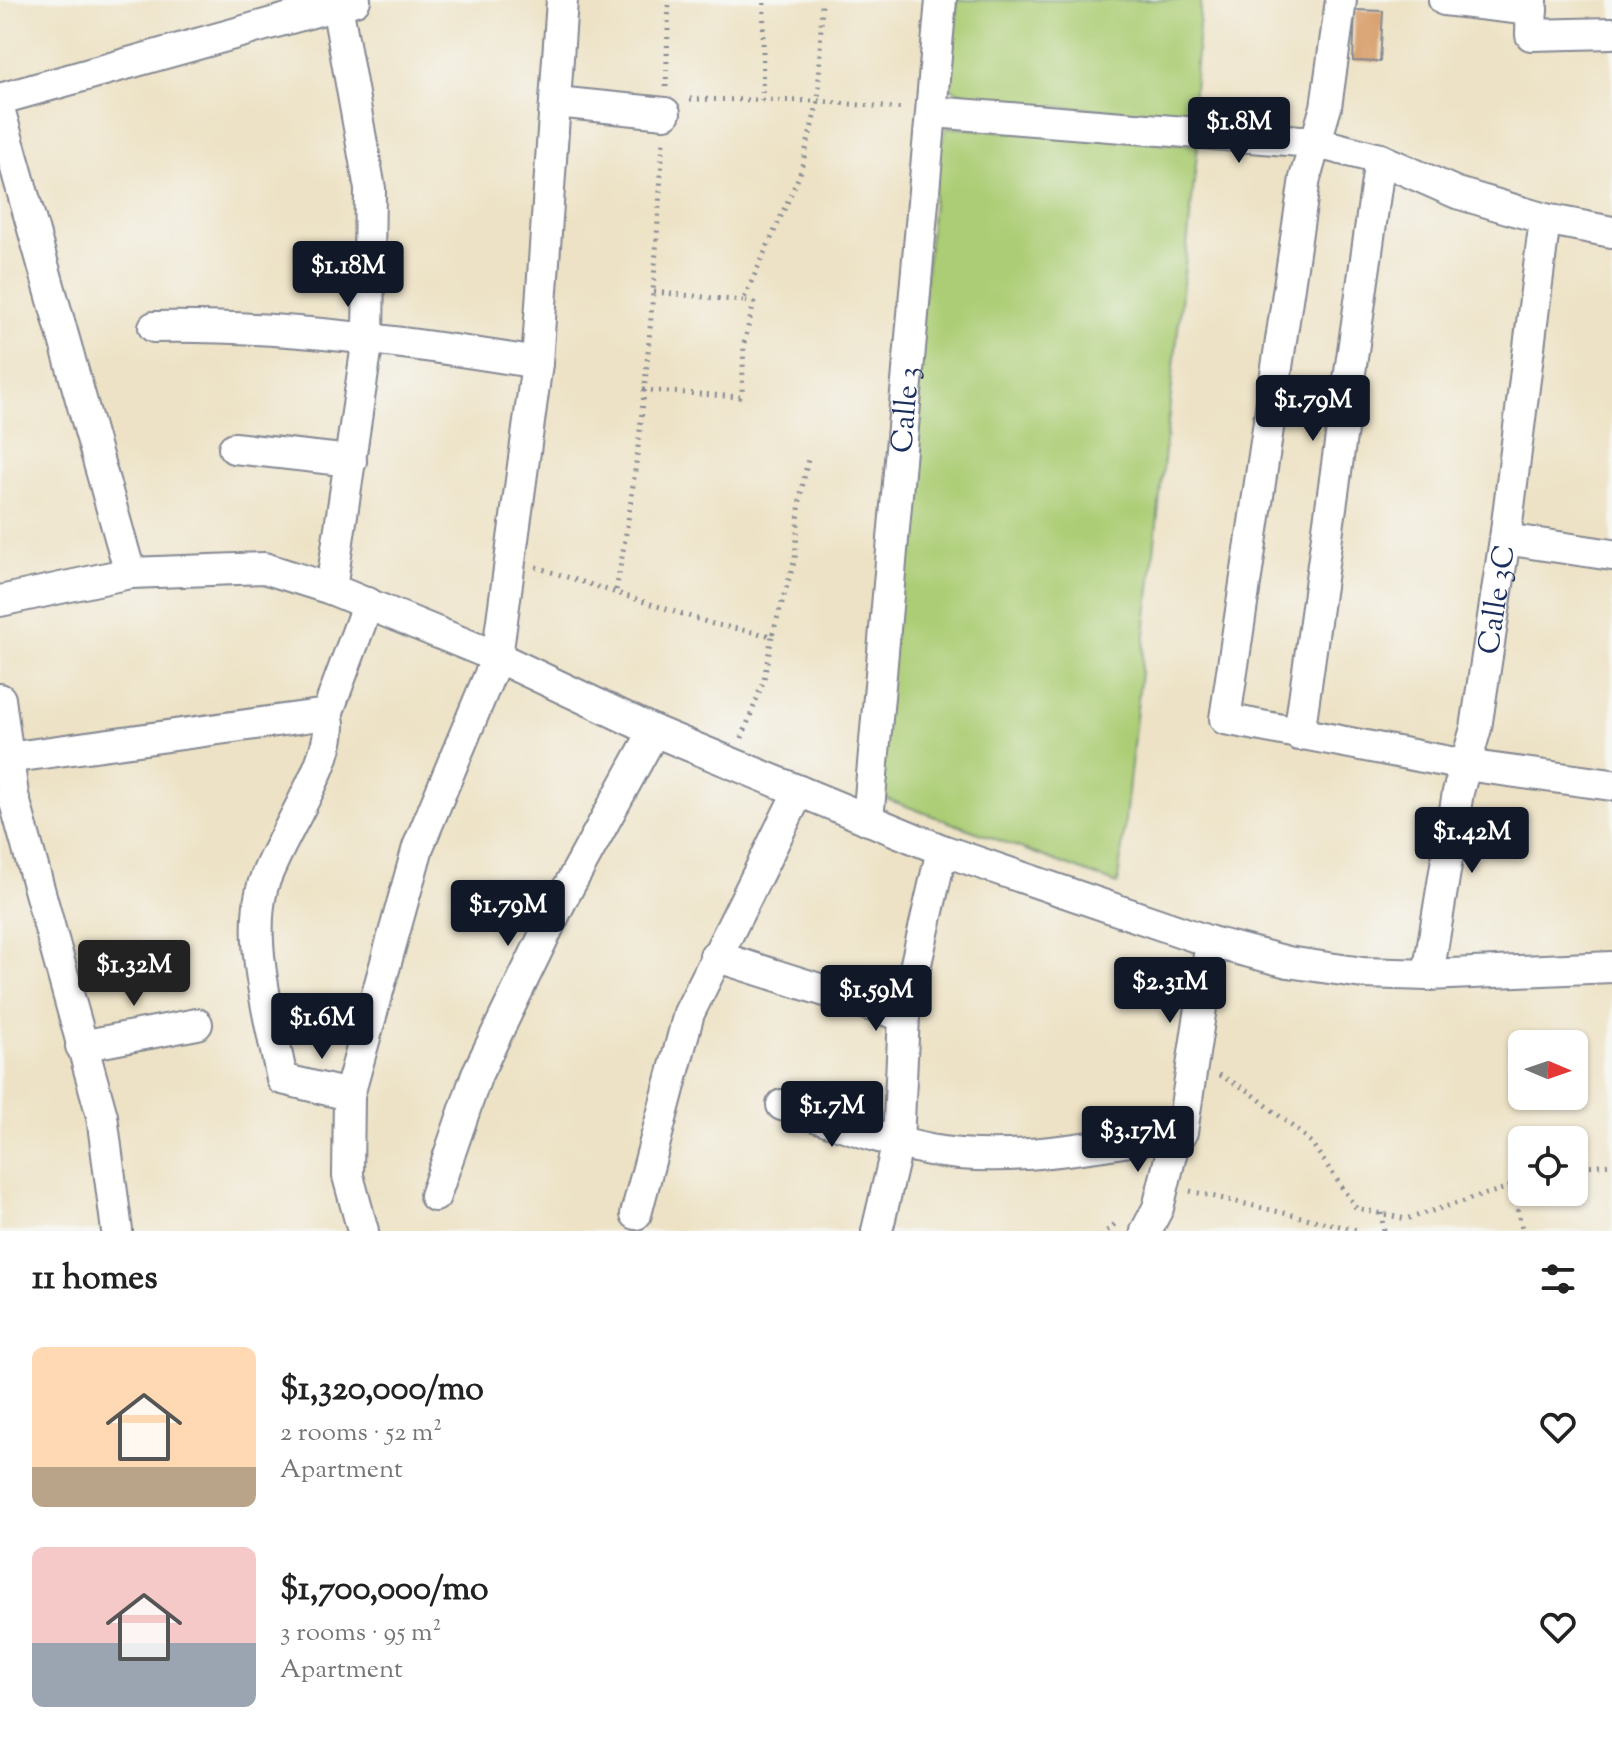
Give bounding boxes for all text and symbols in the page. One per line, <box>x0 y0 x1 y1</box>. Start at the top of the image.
pin: $1.8M <box>1183 97 1295 165</box>
text: $1.8M <box>1206 104 1272 141</box>
pin: $1.18M <box>283 241 413 309</box>
text: $1.18M <box>311 248 385 285</box>
street label: Calle 3 <box>882 365 932 455</box>
pin: $1.79M <box>1248 375 1378 443</box>
text: $1.79M <box>1274 382 1352 419</box>
street label: Calle 3C <box>1469 542 1528 658</box>
pin: $1.42M <box>1407 807 1537 875</box>
text: $1.42M <box>1433 814 1511 851</box>
pin: $1.79M <box>443 880 573 948</box>
text: $1.79M <box>469 887 547 924</box>
pin: $1.32M <box>69 940 199 1008</box>
text: $1.32M <box>96 947 172 984</box>
pin: $2.31M <box>1105 957 1235 1025</box>
text: $2.31M <box>1132 964 1208 1001</box>
pin: $1.59M <box>811 965 941 1033</box>
text: $1.59M <box>839 972 913 1009</box>
pin: $1.6M <box>266 993 378 1061</box>
text: $1.6M <box>289 1000 355 1037</box>
north arrow <box>1508 1030 1588 1110</box>
map controls <box>1508 1030 1588 1206</box>
pin: $1.7M <box>776 1081 888 1149</box>
text: $1.7M <box>799 1088 865 1125</box>
pin: $3.17M <box>1073 1106 1203 1174</box>
text: $3.17M <box>1100 1113 1176 1150</box>
button: locate <box>1508 1126 1588 1206</box>
text: 11 homes <box>32 1255 158 1304</box>
icon: filters <box>1536 1257 1580 1301</box>
text: $1,320,000/mo <box>280 1366 484 1415</box>
icon: home <box>96 1379 192 1475</box>
icon: heart <box>1536 1405 1580 1449</box>
text: 2 rooms · 52 m² <box>280 1415 442 1452</box>
text: Apartment <box>280 1452 403 1489</box>
text: $1,700,000/mo <box>280 1566 489 1615</box>
icon: home <box>96 1579 192 1675</box>
icon: heart <box>1536 1605 1580 1649</box>
text: 3 rooms · 95 m² <box>280 1615 441 1652</box>
text: Apartment <box>280 1652 403 1689</box>

